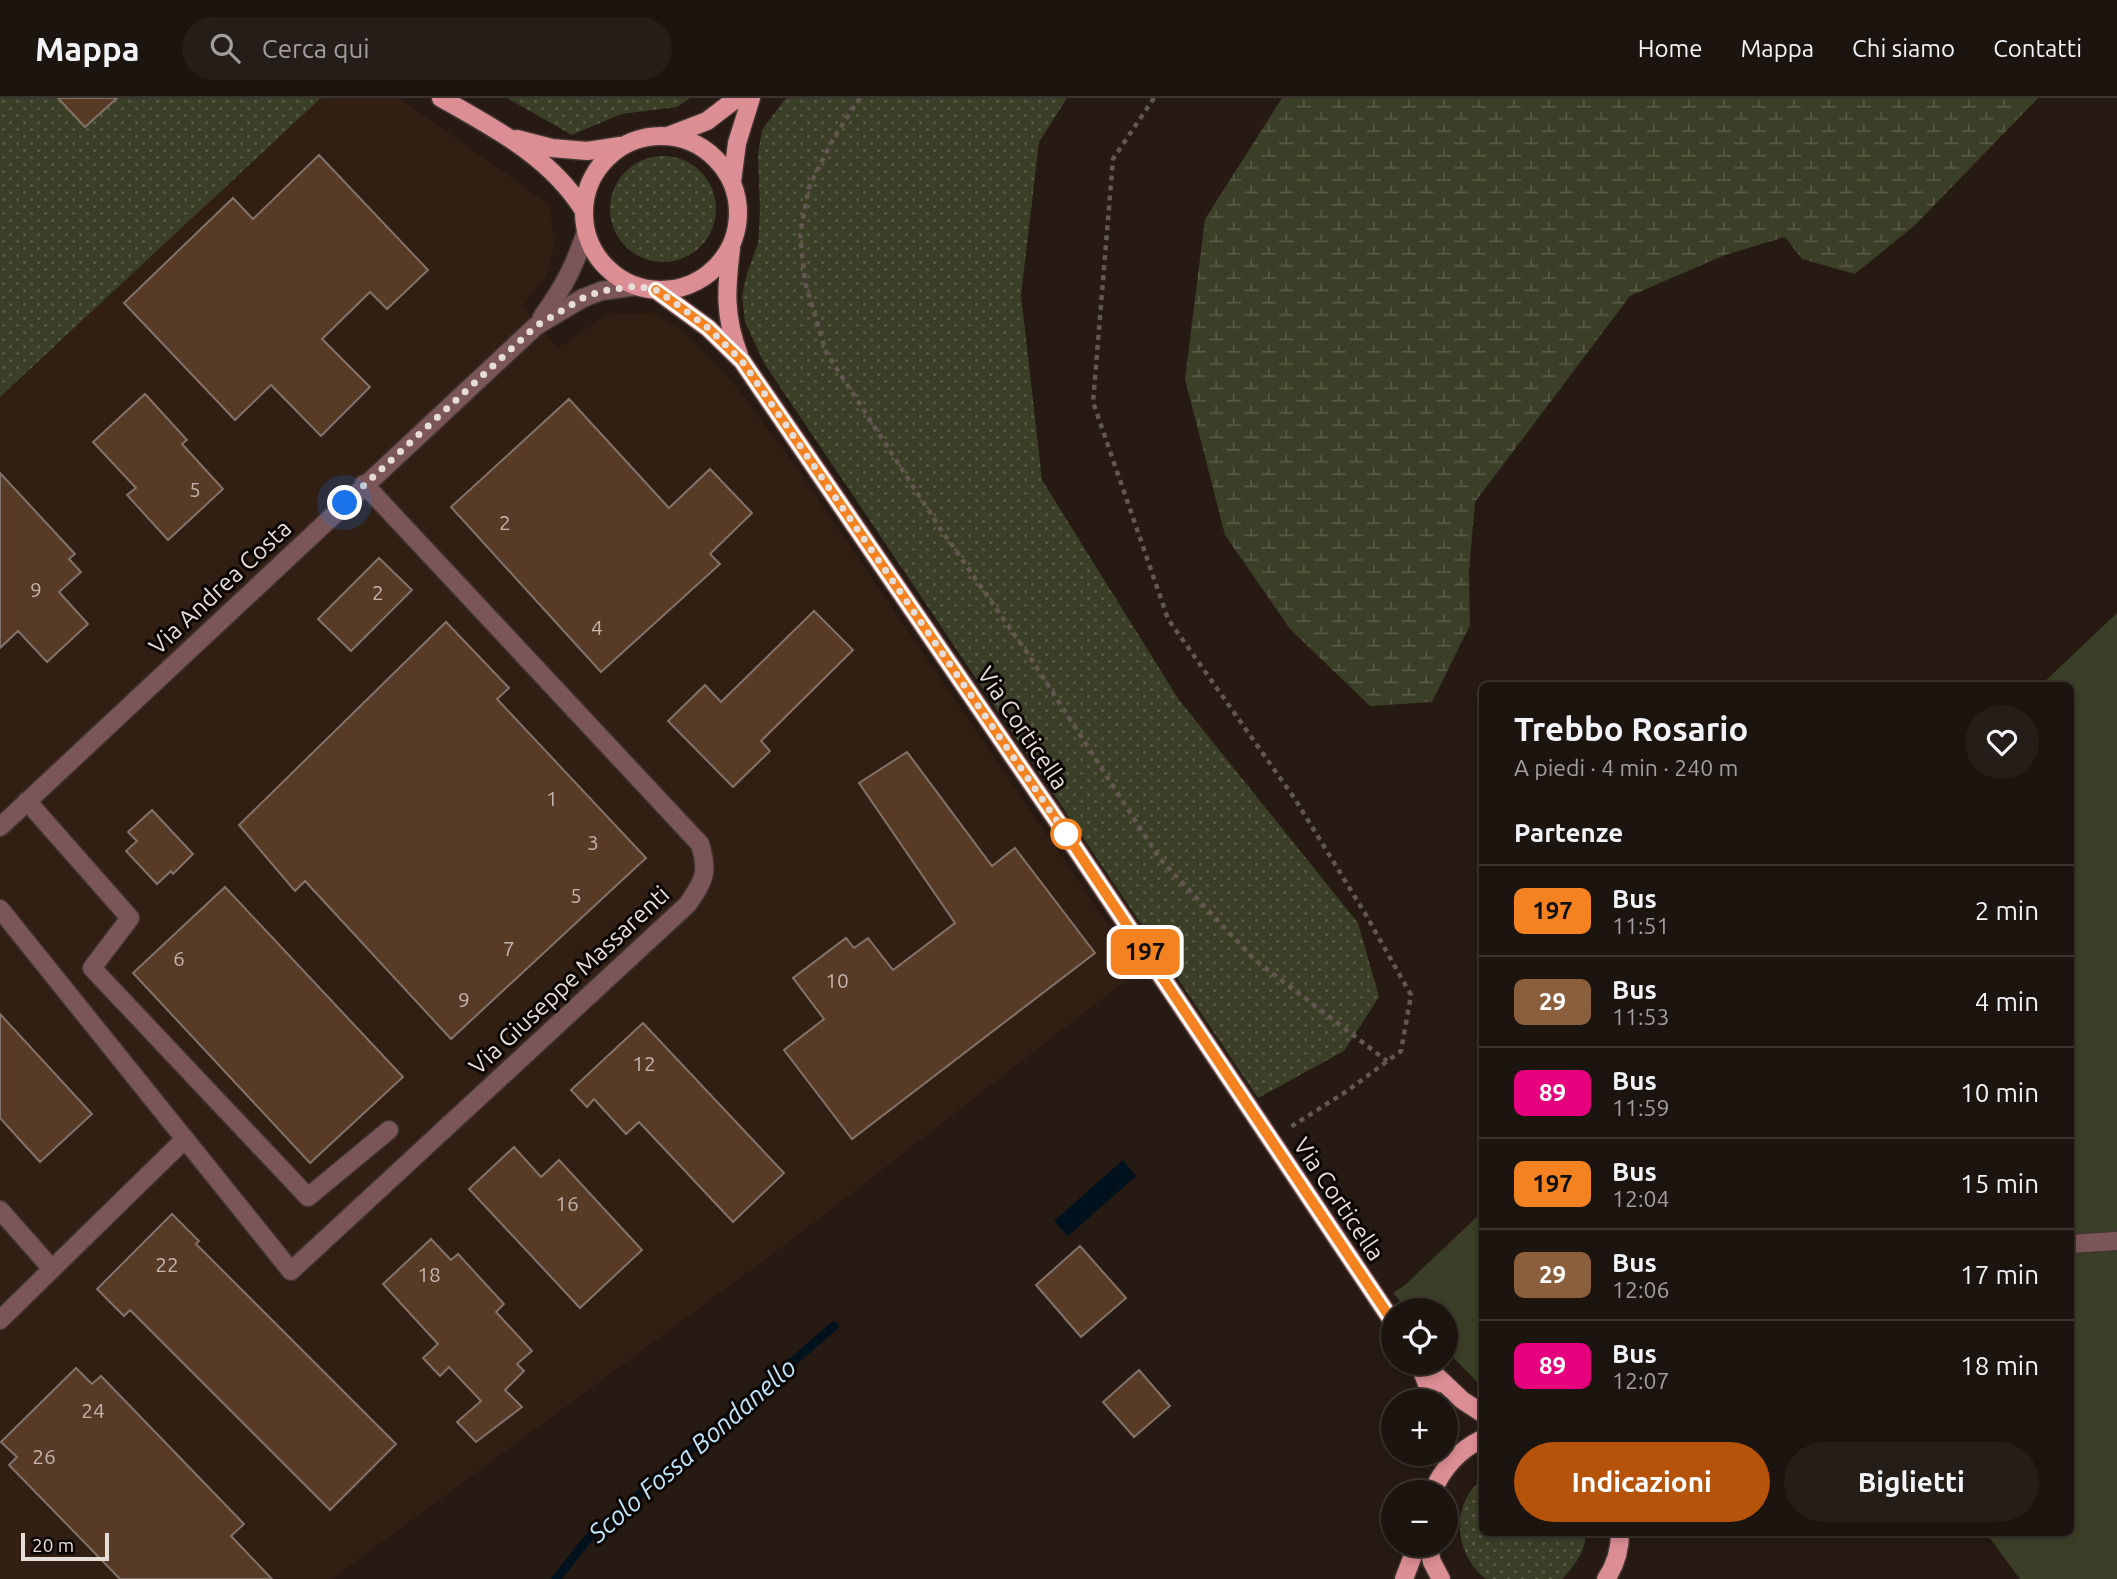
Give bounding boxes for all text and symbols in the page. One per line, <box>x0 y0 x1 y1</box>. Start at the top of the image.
search box <box>182 17 672 80</box>
icon: search <box>206 29 244 67</box>
text: Mappa <box>35 30 140 67</box>
text: Cerca qui <box>262 34 370 63</box>
text: Home <box>1638 35 1702 62</box>
text: Mappa <box>1740 35 1814 62</box>
text: Chi siamo <box>1852 35 1955 62</box>
text: Contatti <box>1993 35 2082 62</box>
house number: 5 <box>189 477 201 501</box>
your location <box>327 485 362 520</box>
house number: 2 <box>499 510 511 534</box>
street label: Via Andrea Costa <box>143 514 297 660</box>
house number: 9 <box>30 577 42 601</box>
house number: 2 <box>372 580 384 604</box>
house number: 4 <box>591 615 603 639</box>
street label: Via Corticella <box>972 662 1074 794</box>
button: heart <box>1965 705 2039 779</box>
text: Trebbo Rosario <box>1514 710 1748 747</box>
text: A piedi · 4 min · 240 m <box>1514 755 1738 780</box>
house number: 1 <box>546 786 558 810</box>
text: Partenze <box>1514 818 1623 847</box>
unlabelled marker <box>1051 819 1081 849</box>
house number: 3 <box>587 830 599 854</box>
street label: Via Giuseppe Massarenti <box>464 880 674 1080</box>
house number: 5 <box>570 883 582 907</box>
text: Bus <box>1612 884 1657 913</box>
text: 2 min <box>1975 896 2039 925</box>
text: 197 <box>1532 897 1573 924</box>
text: 11:51 <box>1612 913 1670 938</box>
line badge: 197 <box>1105 929 1185 975</box>
house number: 7 <box>503 936 515 960</box>
text: 197 <box>1125 938 1165 965</box>
house number: 6 <box>173 946 185 970</box>
house number: 10 <box>825 968 849 992</box>
text: Bus <box>1612 975 1657 1004</box>
house number: 9 <box>458 987 470 1011</box>
text: 4 min <box>1975 987 2039 1016</box>
text: 29 <box>1539 988 1566 1015</box>
text: 11:53 <box>1612 1004 1670 1029</box>
house number: 12 <box>632 1051 656 1075</box>
text: Bus <box>1612 1066 1657 1095</box>
text: 10 min <box>1960 1078 2039 1107</box>
text: 89 <box>1539 1079 1566 1106</box>
text: 11:59 <box>1612 1095 1670 1120</box>
street label: Via Corticella <box>1288 1133 1390 1265</box>
text: Bus <box>1612 1157 1657 1186</box>
text: 15 min <box>1960 1169 2039 1198</box>
text: 197 <box>1532 1170 1573 1197</box>
text: 12:04 <box>1612 1186 1670 1211</box>
house number: 16 <box>555 1191 579 1215</box>
text: Bus <box>1612 1248 1657 1277</box>
house number: 22 <box>155 1252 179 1276</box>
text: 17 min <box>1960 1260 2039 1289</box>
text: 29 <box>1539 1261 1566 1288</box>
house number: 18 <box>417 1262 441 1286</box>
text: 12:06 <box>1612 1277 1670 1302</box>
map controls <box>1381 1298 1458 1557</box>
button: locate <box>1381 1298 1458 1375</box>
text: Bus <box>1612 1339 1657 1368</box>
text: 18 min <box>1960 1351 2039 1380</box>
water label: Scolo Fossa Bondanello <box>582 1352 801 1548</box>
text: 89 <box>1539 1352 1566 1379</box>
text: 12:07 <box>1612 1368 1670 1393</box>
button: + <box>1381 1389 1458 1466</box>
house number: 24 <box>81 1398 105 1422</box>
button: Indicazioni <box>1514 1442 1770 1522</box>
button: Biglietti <box>1784 1442 2039 1522</box>
house number: 26 <box>32 1444 56 1468</box>
button: − <box>1381 1480 1458 1557</box>
scale bar <box>21 1530 108 1562</box>
text: 20 m <box>32 1534 74 1556</box>

